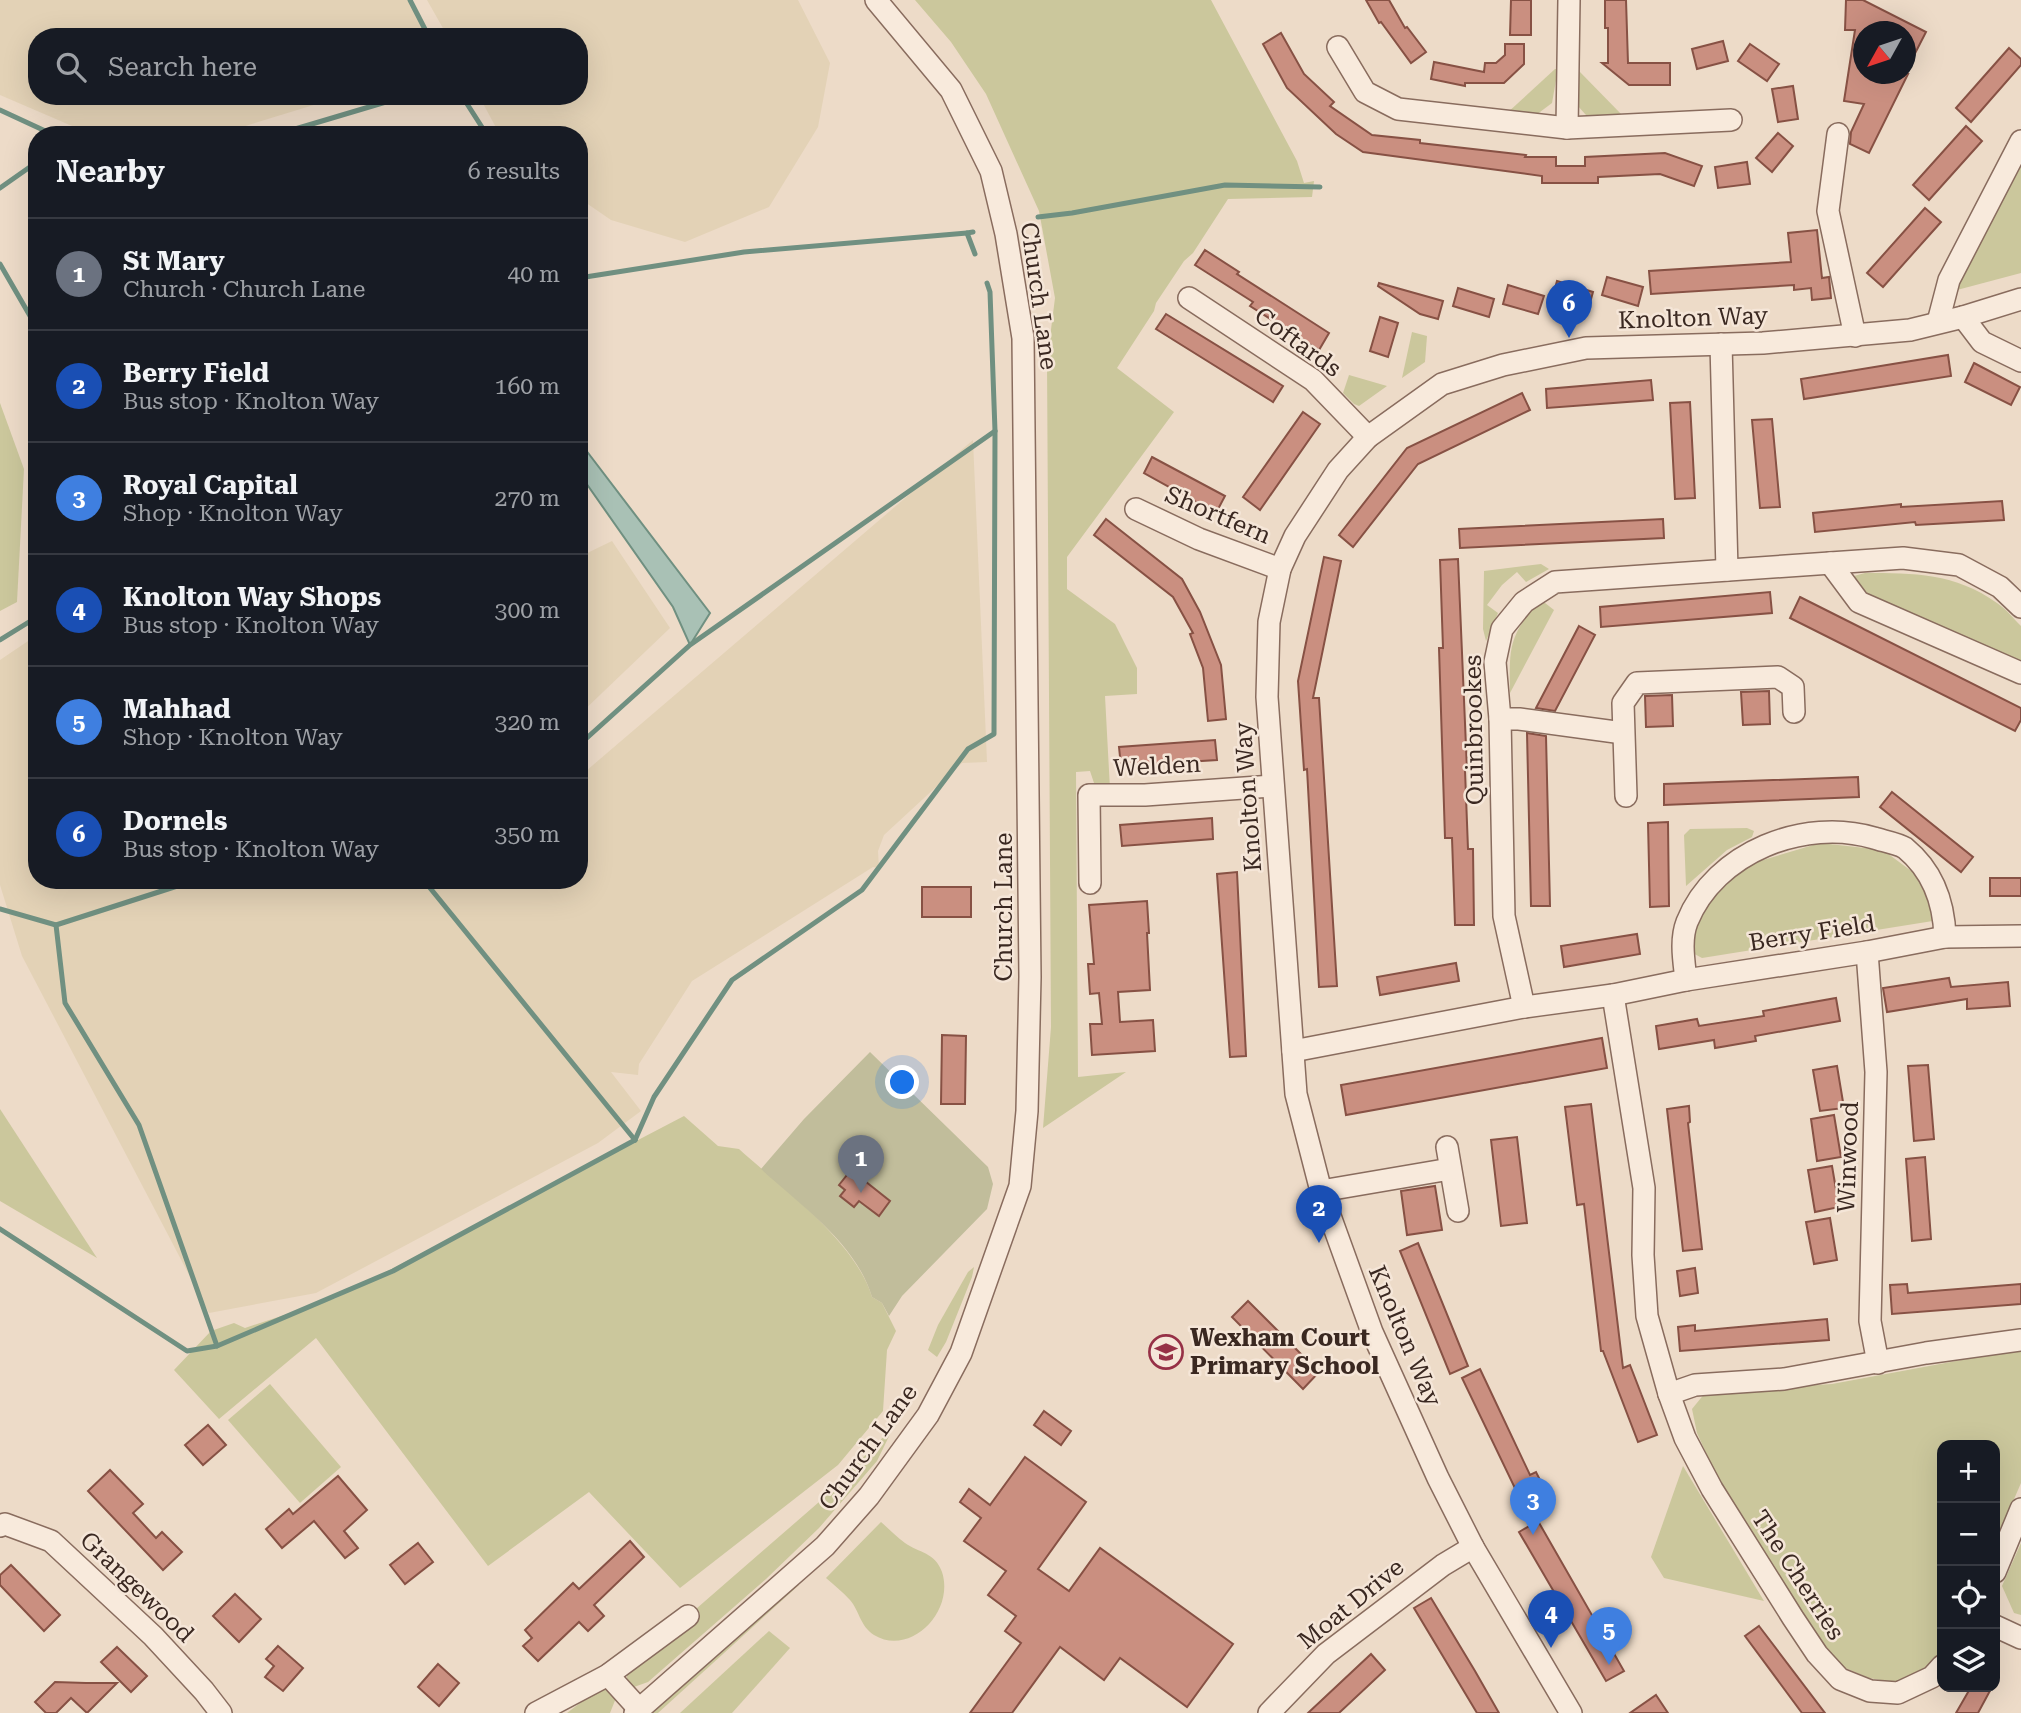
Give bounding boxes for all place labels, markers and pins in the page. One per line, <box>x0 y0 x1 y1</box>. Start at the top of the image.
pin: 6 <box>1546 280 1592 338</box>
pin: 1 <box>838 1135 884 1193</box>
pin: 2 <box>1296 1185 1342 1243</box>
place label: Wexham Court Primary School <box>1190 1324 1379 1380</box>
school or university icon: Wexham Court Primary School <box>1147 1333 1185 1371</box>
pin: 3 <box>1510 1477 1556 1535</box>
pin: 4 <box>1528 1590 1574 1648</box>
pin: 5 <box>1586 1607 1632 1665</box>

